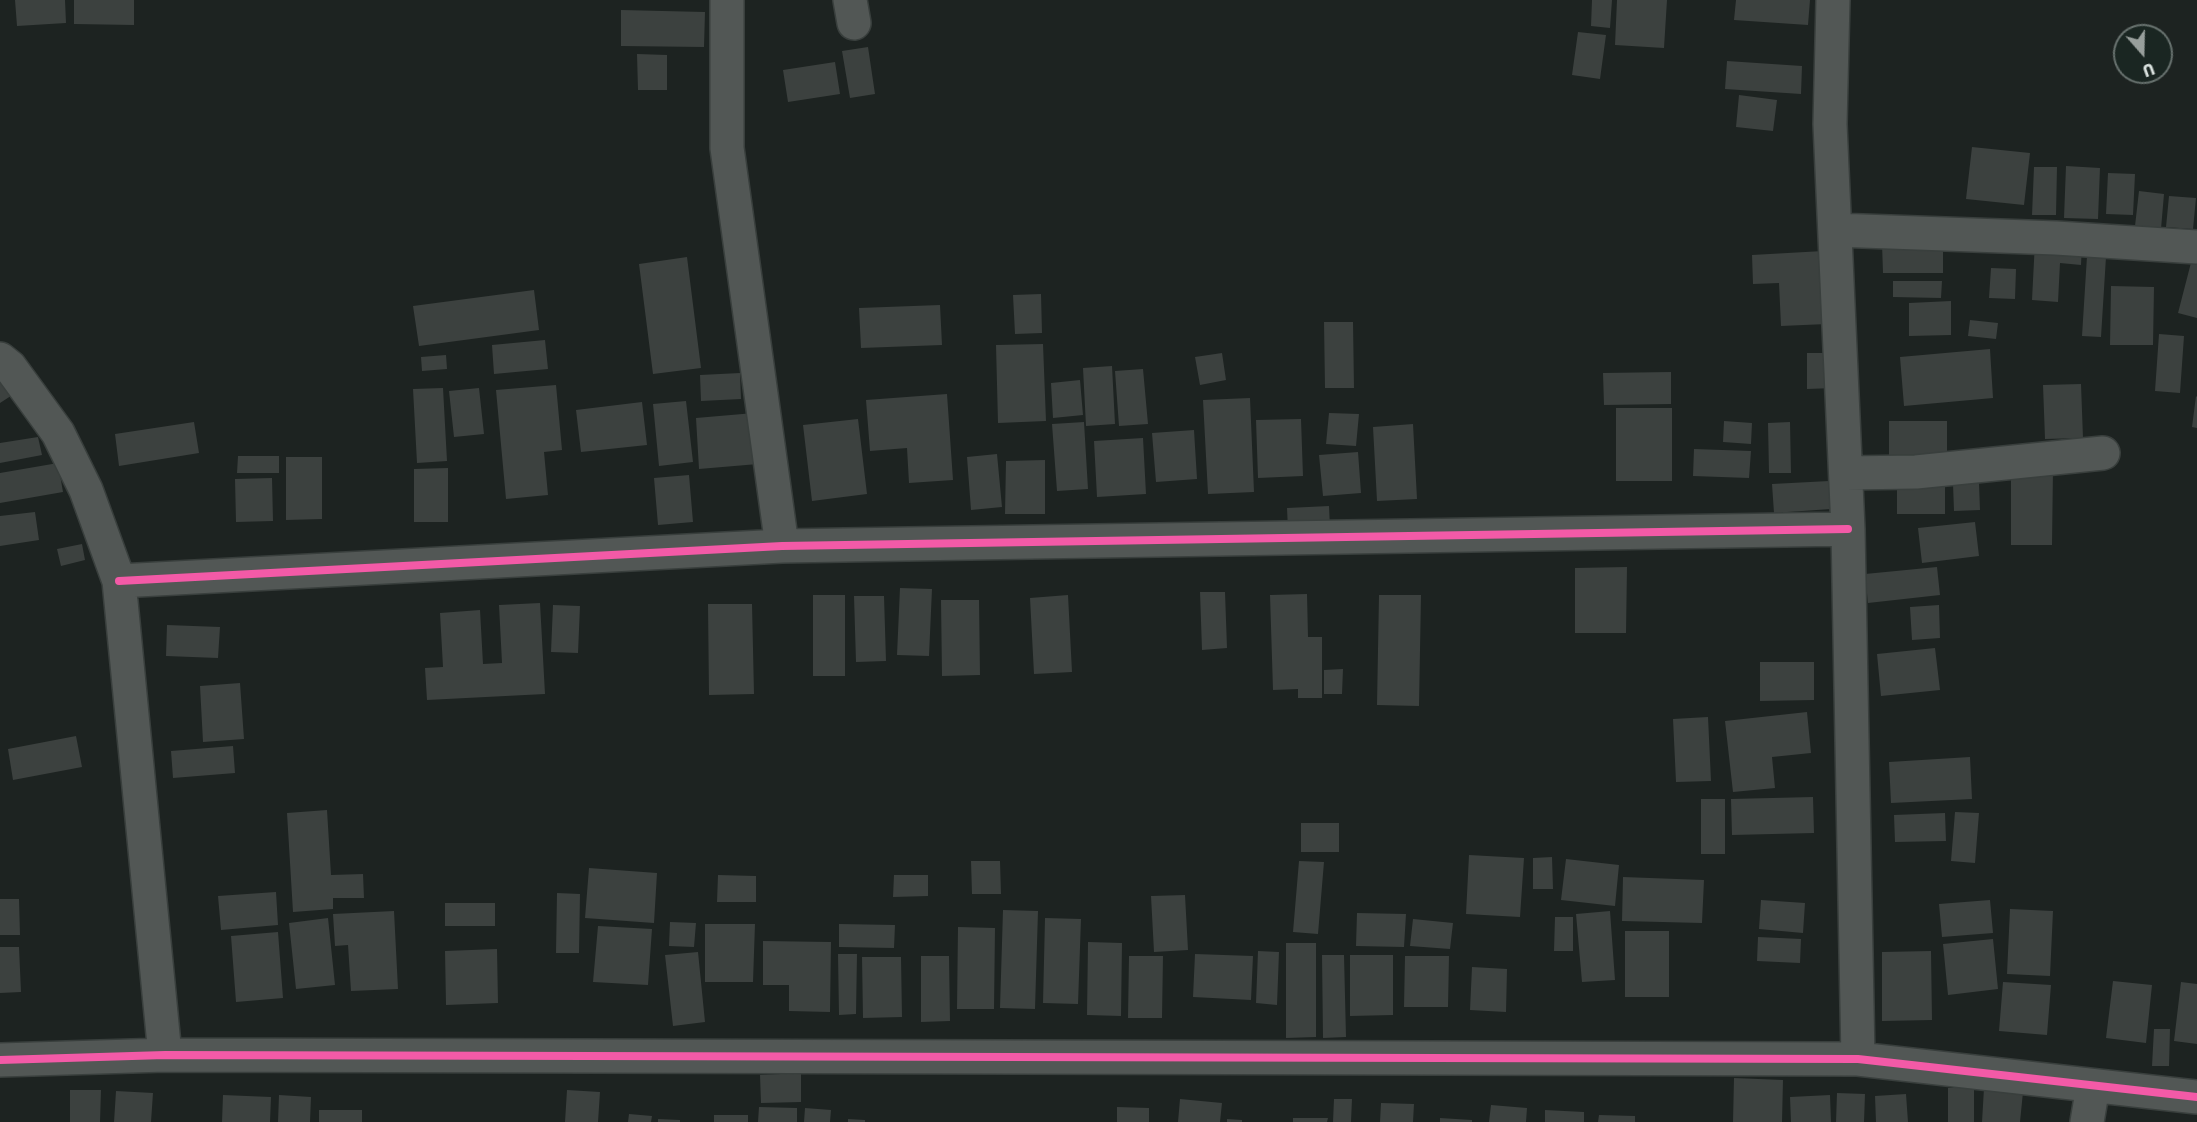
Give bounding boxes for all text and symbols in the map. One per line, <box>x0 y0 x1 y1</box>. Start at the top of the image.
north arrow <box>2113 24 2173 84</box>
text: U <box>2139 57 2158 82</box>

